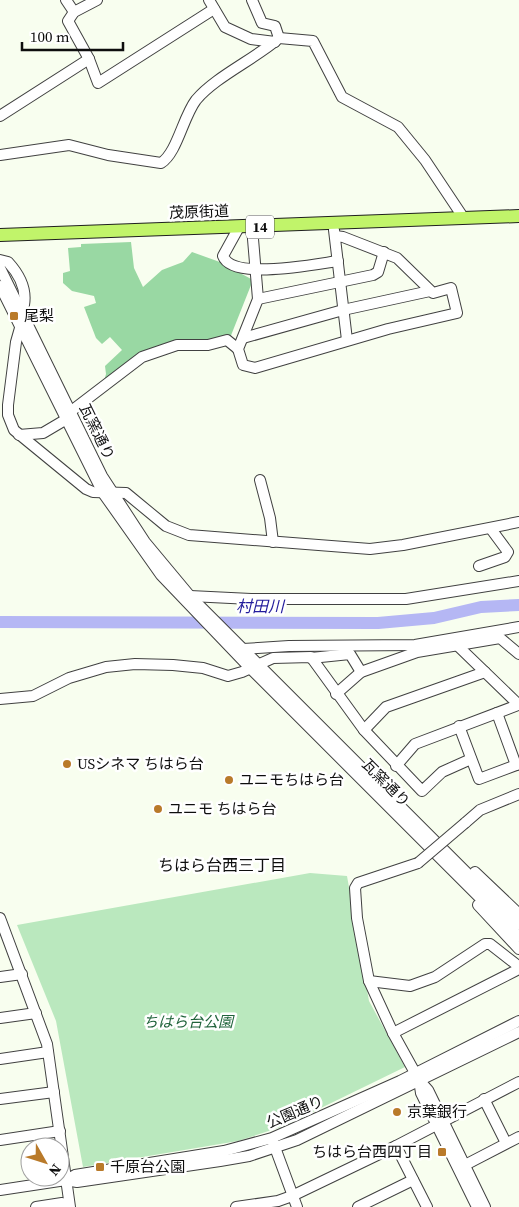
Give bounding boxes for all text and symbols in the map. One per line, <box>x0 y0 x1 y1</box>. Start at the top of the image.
scale bar <box>22 20 124 52</box>
text: 100 m <box>30 26 70 47</box>
street label: 茂原街道 <box>169 200 229 223</box>
road number: 14 <box>246 216 274 238</box>
place label: 尾梨 <box>24 305 54 326</box>
marker: 尾梨 <box>8 310 20 322</box>
street label: 瓦窯通り <box>75 400 120 463</box>
water label: 村田川 <box>236 595 286 617</box>
place label: USシネマ ちはら台 <box>77 753 204 774</box>
street label: 瓦窯通り <box>358 754 415 811</box>
marker: USシネマ ちはら台 <box>61 758 73 770</box>
place label: ユニモちはら台 <box>239 769 344 790</box>
marker: ユニモちはら台 <box>223 774 235 786</box>
place label: ユニモ ちはら台 <box>168 798 277 819</box>
marker: ユニモ ちはら台 <box>152 803 164 815</box>
district label: ちはら台西三丁目 <box>158 854 286 876</box>
park label: ちはら台公園 <box>143 1011 235 1032</box>
street label: 公園通り <box>263 1090 327 1133</box>
place label: 京葉銀行 <box>407 1101 467 1122</box>
marker: 京葉銀行 <box>391 1106 403 1118</box>
north arrow <box>20 1137 70 1187</box>
place label: ちはら台西四丁目 <box>312 1141 432 1162</box>
marker: ちはら台西四丁目 <box>436 1146 448 1158</box>
place label: 千原台公園 <box>110 1156 185 1177</box>
text: N <box>44 1160 66 1180</box>
marker: 千原台公園 <box>94 1161 106 1173</box>

